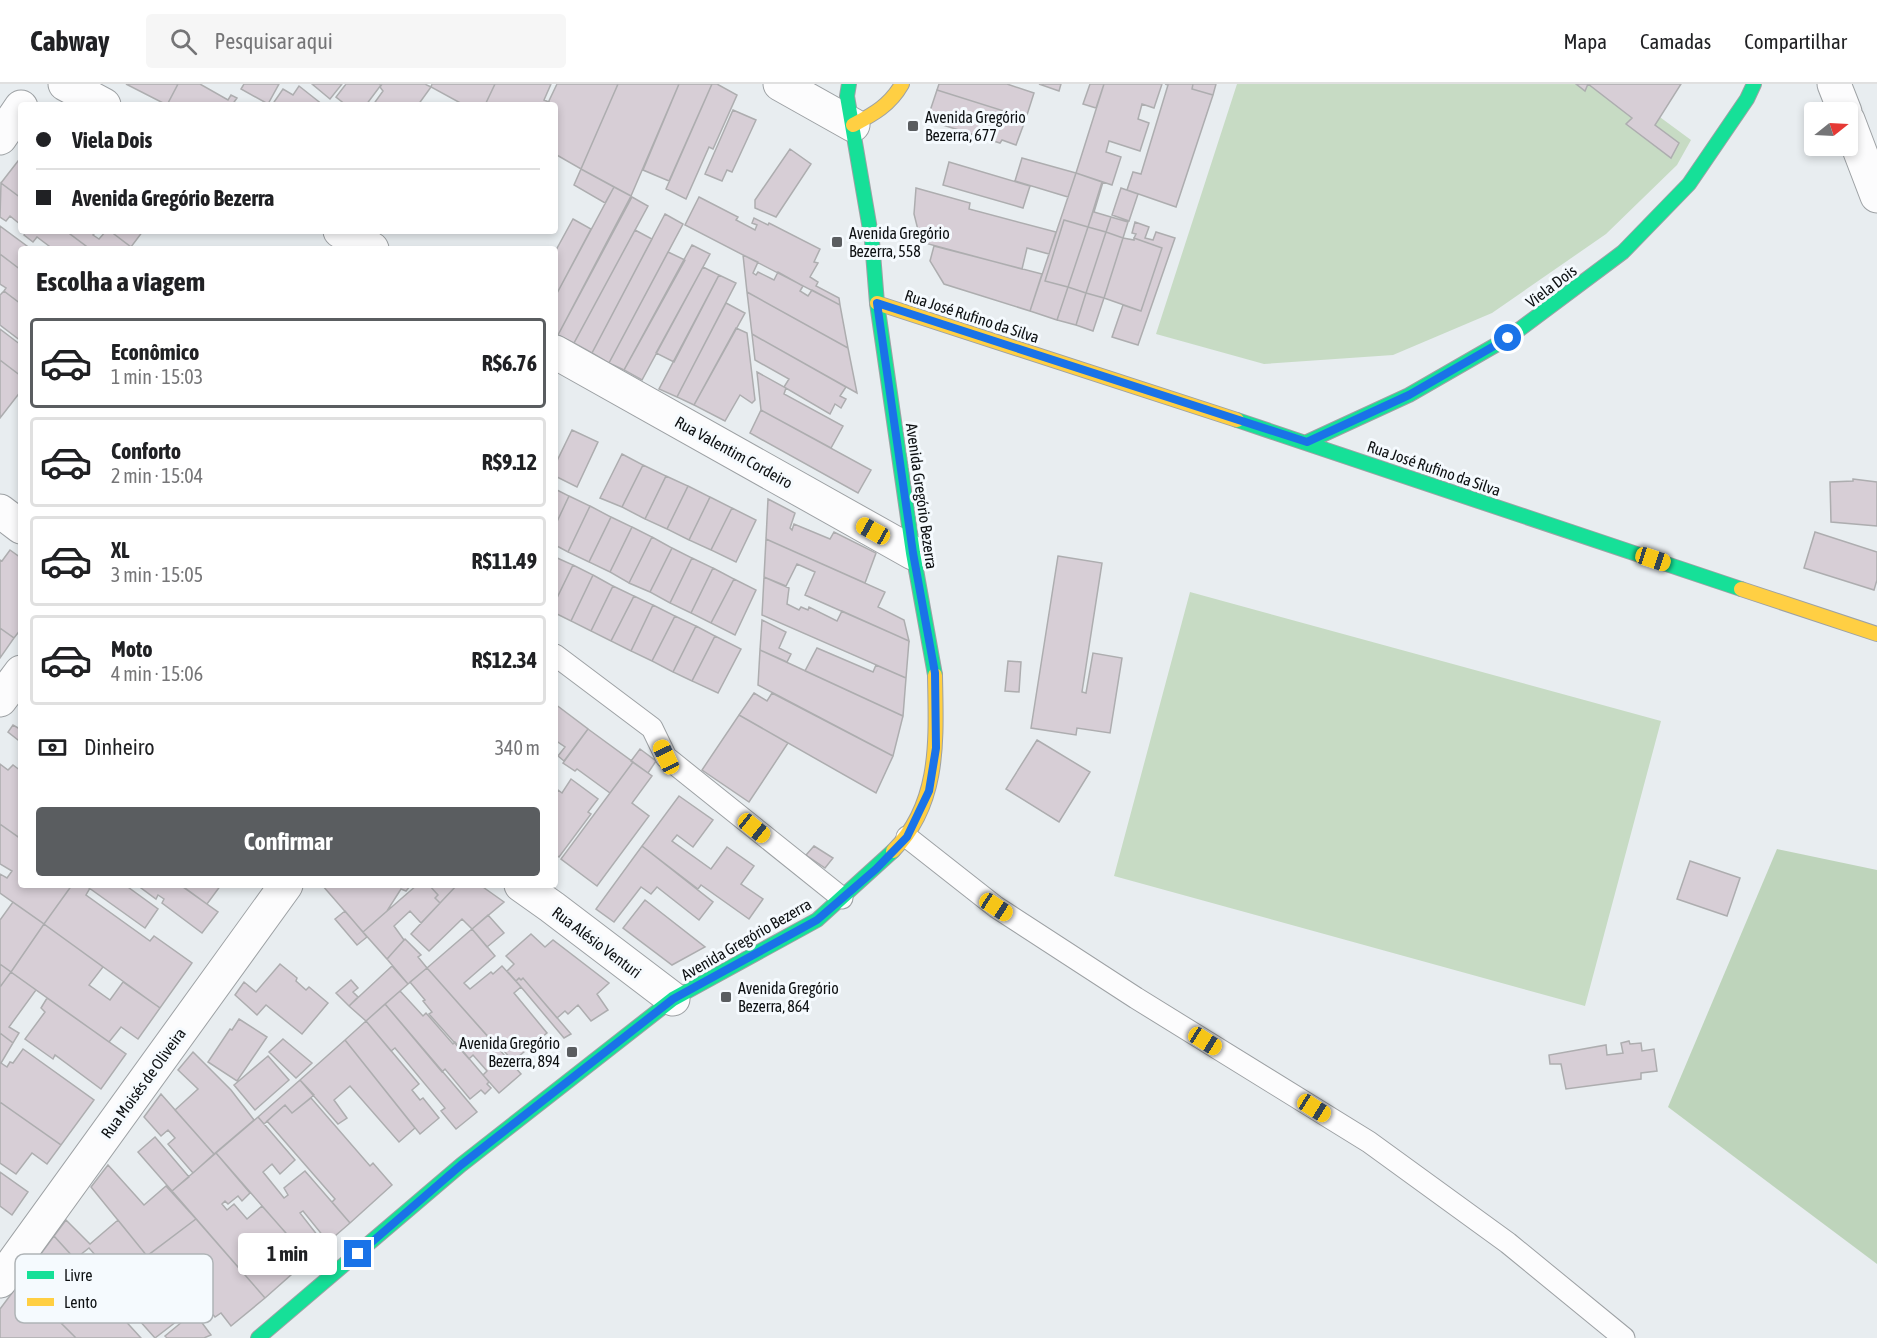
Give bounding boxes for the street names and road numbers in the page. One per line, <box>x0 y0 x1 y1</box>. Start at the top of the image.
street label: Viela Dois <box>1522 261 1580 311</box>
street label: Rua José Rufino da Silva <box>903 286 1041 346</box>
street label: Rua Valentim Cordeiro <box>672 412 796 492</box>
street label: Avenida Gregório Bezerra <box>902 422 941 570</box>
street label: Rua José Rufino da Silva <box>1365 437 1503 499</box>
street label: Avenida Gregório Bezerra <box>678 894 815 984</box>
street label: Rua Alésio Venturi <box>549 903 645 981</box>
street label: Rua Moisés de Oliveira <box>97 1024 189 1142</box>

